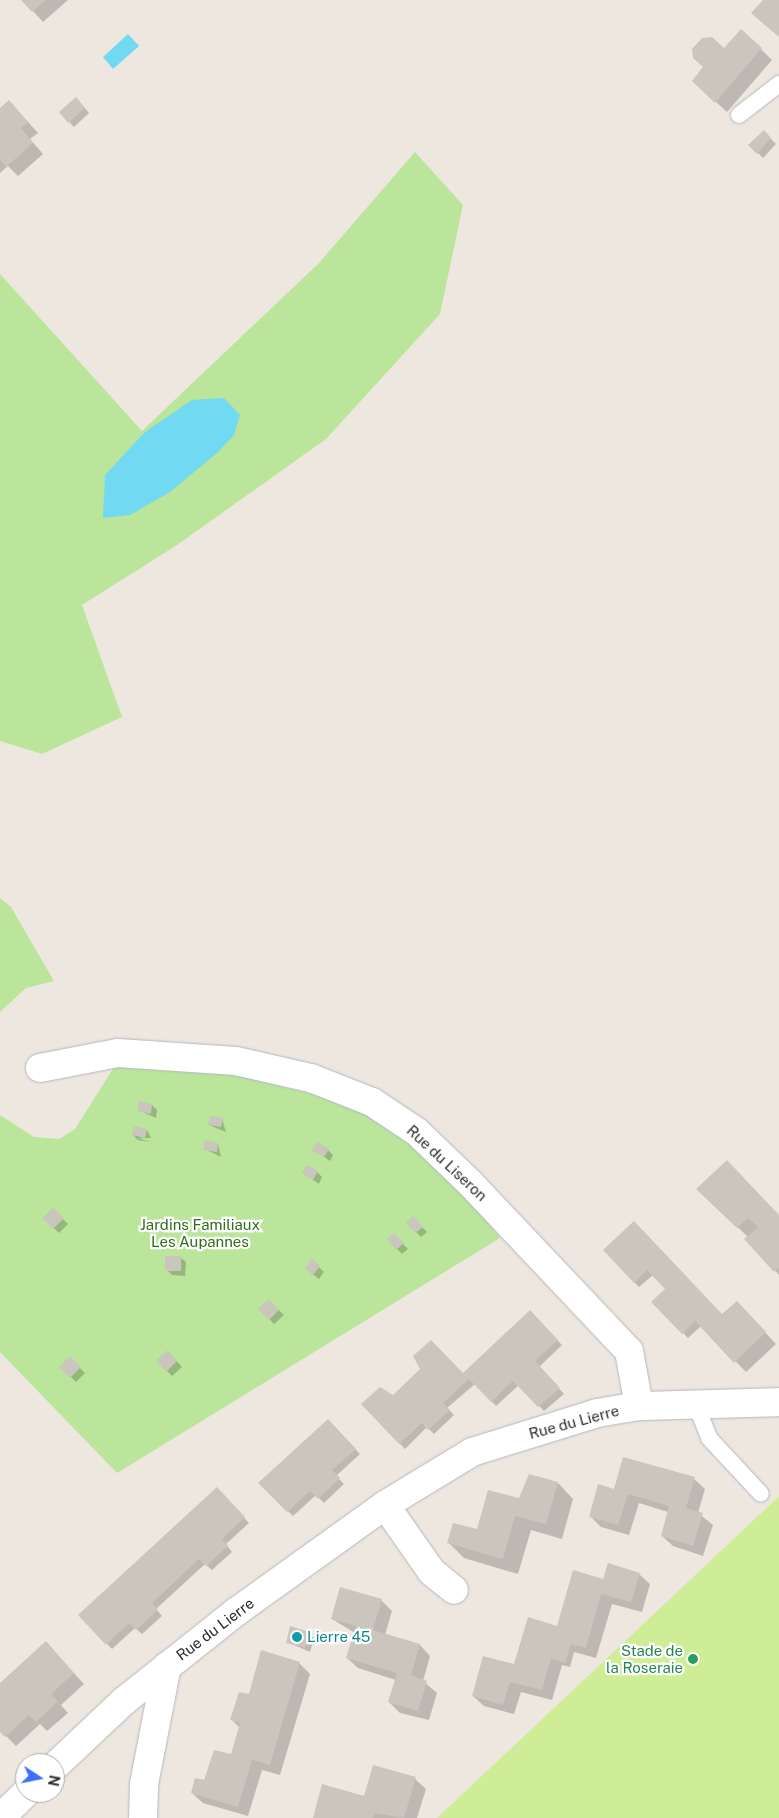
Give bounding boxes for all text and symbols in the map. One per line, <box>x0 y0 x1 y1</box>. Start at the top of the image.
street label: Rue du Liseron <box>403 1121 491 1205</box>
park label: Jardins Familiaux Les Aupannes <box>140 1215 260 1250</box>
street label: Rue du Lierre <box>527 1401 621 1443</box>
street label: Rue du Lierre <box>172 1594 258 1664</box>
place label: Lierre 45 <box>307 1628 371 1646</box>
marker: Lierre 45 <box>291 1631 303 1643</box>
place label: Stade de la Roseraie <box>606 1641 683 1676</box>
marker: Stade de la Roseraie <box>687 1653 699 1665</box>
north arrow <box>15 1753 65 1803</box>
text: N <box>45 1774 63 1788</box>

